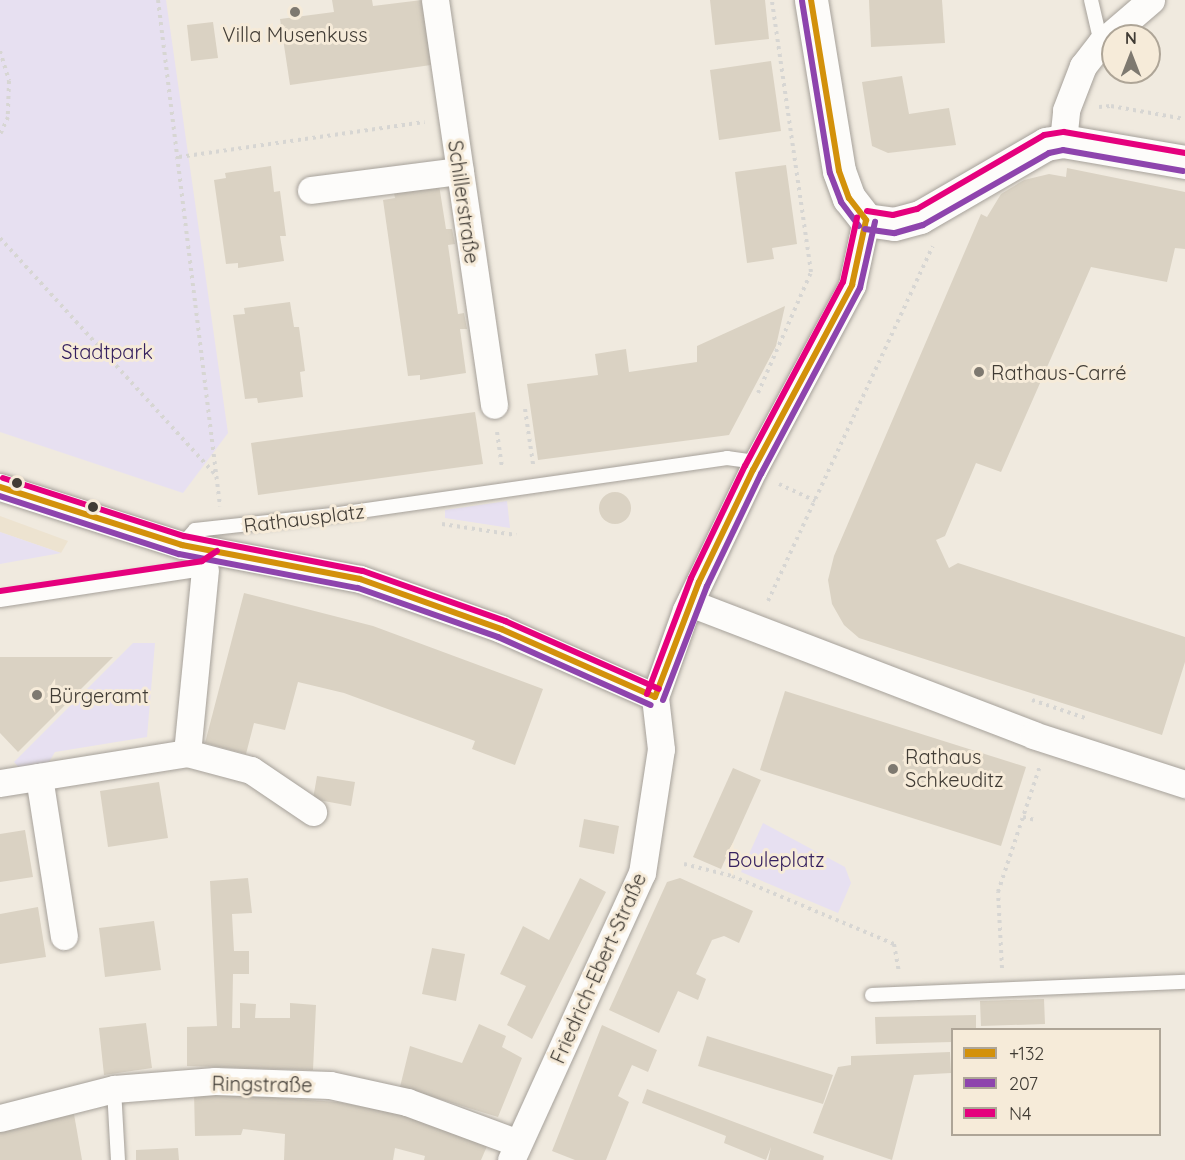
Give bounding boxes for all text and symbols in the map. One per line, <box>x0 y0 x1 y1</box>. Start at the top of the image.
marker: Villa Musenkuss <box>288 5 302 19</box>
place label: Villa Musenkuss <box>222 22 368 46</box>
north arrow <box>1101 24 1161 84</box>
text: N <box>1125 28 1137 48</box>
street label: Schillerstraße <box>443 139 485 265</box>
park label: Stadtpark <box>61 339 153 363</box>
place label: Rathaus-Carré <box>991 360 1127 384</box>
marker: Rathaus-Carré <box>972 365 986 379</box>
unlabelled marker <box>11 477 23 489</box>
street label: Rathausplatz <box>242 499 366 537</box>
unlabelled marker <box>87 501 99 513</box>
place label: Bürgeramt <box>49 683 149 707</box>
marker: Bürgeramt <box>30 688 44 702</box>
place label: Rathaus Schkeuditz <box>905 745 1004 792</box>
marker: Rathaus Schkeuditz <box>886 762 900 776</box>
park label: Bouleplatz <box>727 847 825 871</box>
street label: Friedrich-Ebert-Straße <box>545 869 651 1067</box>
legend <box>951 1028 1161 1136</box>
text: +132 <box>1009 1042 1044 1065</box>
street label: Ringstraße <box>211 1071 313 1097</box>
text: 207 <box>1009 1072 1038 1095</box>
text: N4 <box>1009 1102 1032 1125</box>

